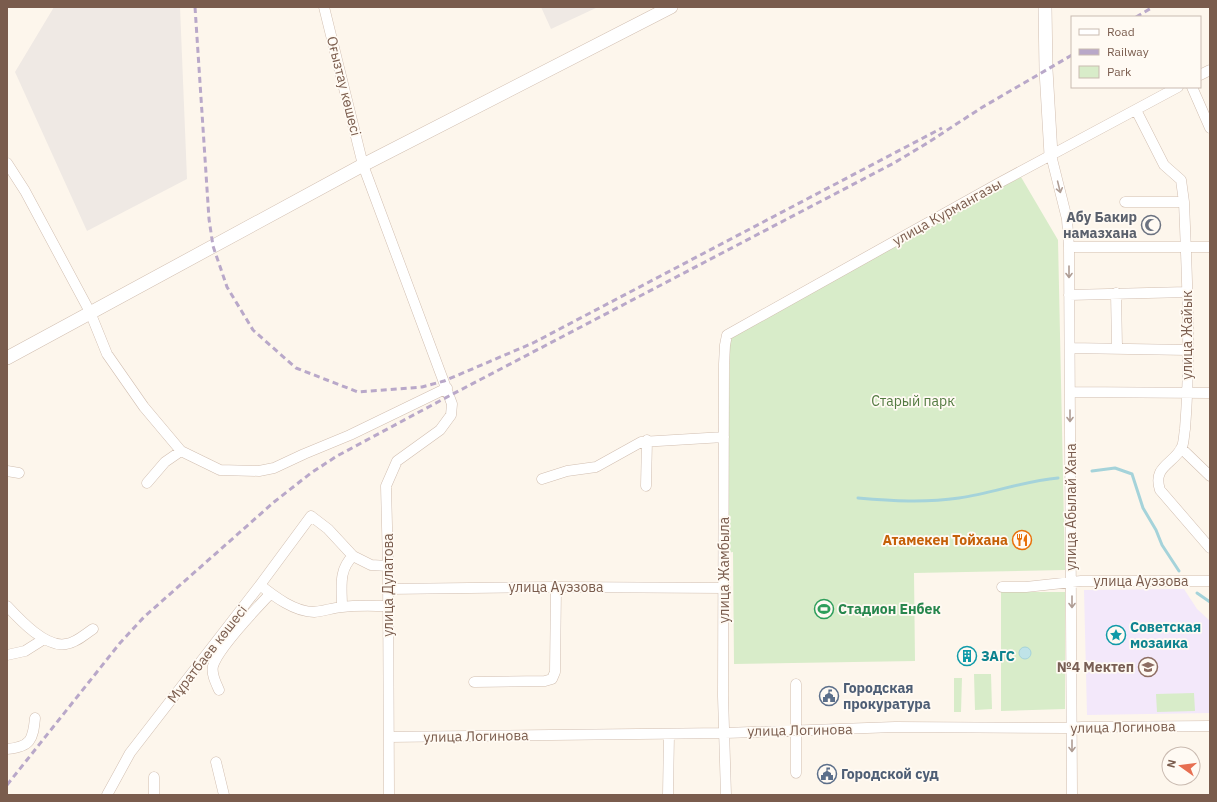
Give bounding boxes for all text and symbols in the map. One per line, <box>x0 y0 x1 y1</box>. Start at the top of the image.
legend <box>1071 16 1201 88</box>
text: Road <box>1107 24 1135 39</box>
street label: Оғызтау көшесі <box>323 34 365 138</box>
text: Railway <box>1107 44 1149 59</box>
text: Park <box>1107 64 1132 79</box>
street label: улица Курмангазы <box>889 175 1005 249</box>
one-way arrow <box>1056 180 1063 193</box>
place label: Абу Бакир намазхана <box>1063 208 1137 242</box>
mosque icon: Абу Бакир намазхана <box>1140 214 1162 236</box>
one-way arrow <box>1065 265 1073 278</box>
street label: улица Жайык <box>1178 290 1196 380</box>
park label: Старый парк <box>871 392 955 410</box>
one-way arrow <box>1066 409 1074 422</box>
street label: улица Абылай Хана <box>1062 443 1080 571</box>
street label: улица Жамбыла <box>715 516 733 623</box>
restaurant icon: Атамекен Тойхана <box>1011 529 1033 551</box>
place label: Атамекен Тойхана <box>882 531 1008 549</box>
street label: улица Дулатова <box>379 533 397 637</box>
street label: улица Ауэзова <box>1094 572 1189 590</box>
street label: улица Ауэзова <box>509 578 604 596</box>
one-way arrow <box>1068 595 1076 608</box>
sports icon: Стадион Енбек <box>813 598 835 620</box>
place label: Стадион Енбек <box>838 600 941 618</box>
street label: Мұратбаев көшесі <box>163 601 251 707</box>
place label: Советская мозаика <box>1130 618 1201 652</box>
place icon: Советская мозаика <box>1105 624 1127 646</box>
building icon: ЗАГС <box>956 645 978 667</box>
place label: ЗАГС <box>981 647 1015 665</box>
school or university icon: №4 Мектеп <box>1137 656 1159 678</box>
place label: №4 Мектеп <box>1057 658 1134 676</box>
place label: Городская прокуратура <box>843 679 931 713</box>
public building icon: Городская прокуратура <box>818 685 840 707</box>
street label: улица Логинова <box>1070 717 1176 737</box>
street label: улица Логинова <box>747 720 853 740</box>
street label: улица Логинова <box>423 726 529 746</box>
one-way arrow <box>1068 739 1076 752</box>
north arrow <box>1161 746 1201 786</box>
text: N <box>1164 758 1179 769</box>
public building icon: Городской суд <box>816 763 838 785</box>
place label: Городской суд <box>841 765 939 783</box>

